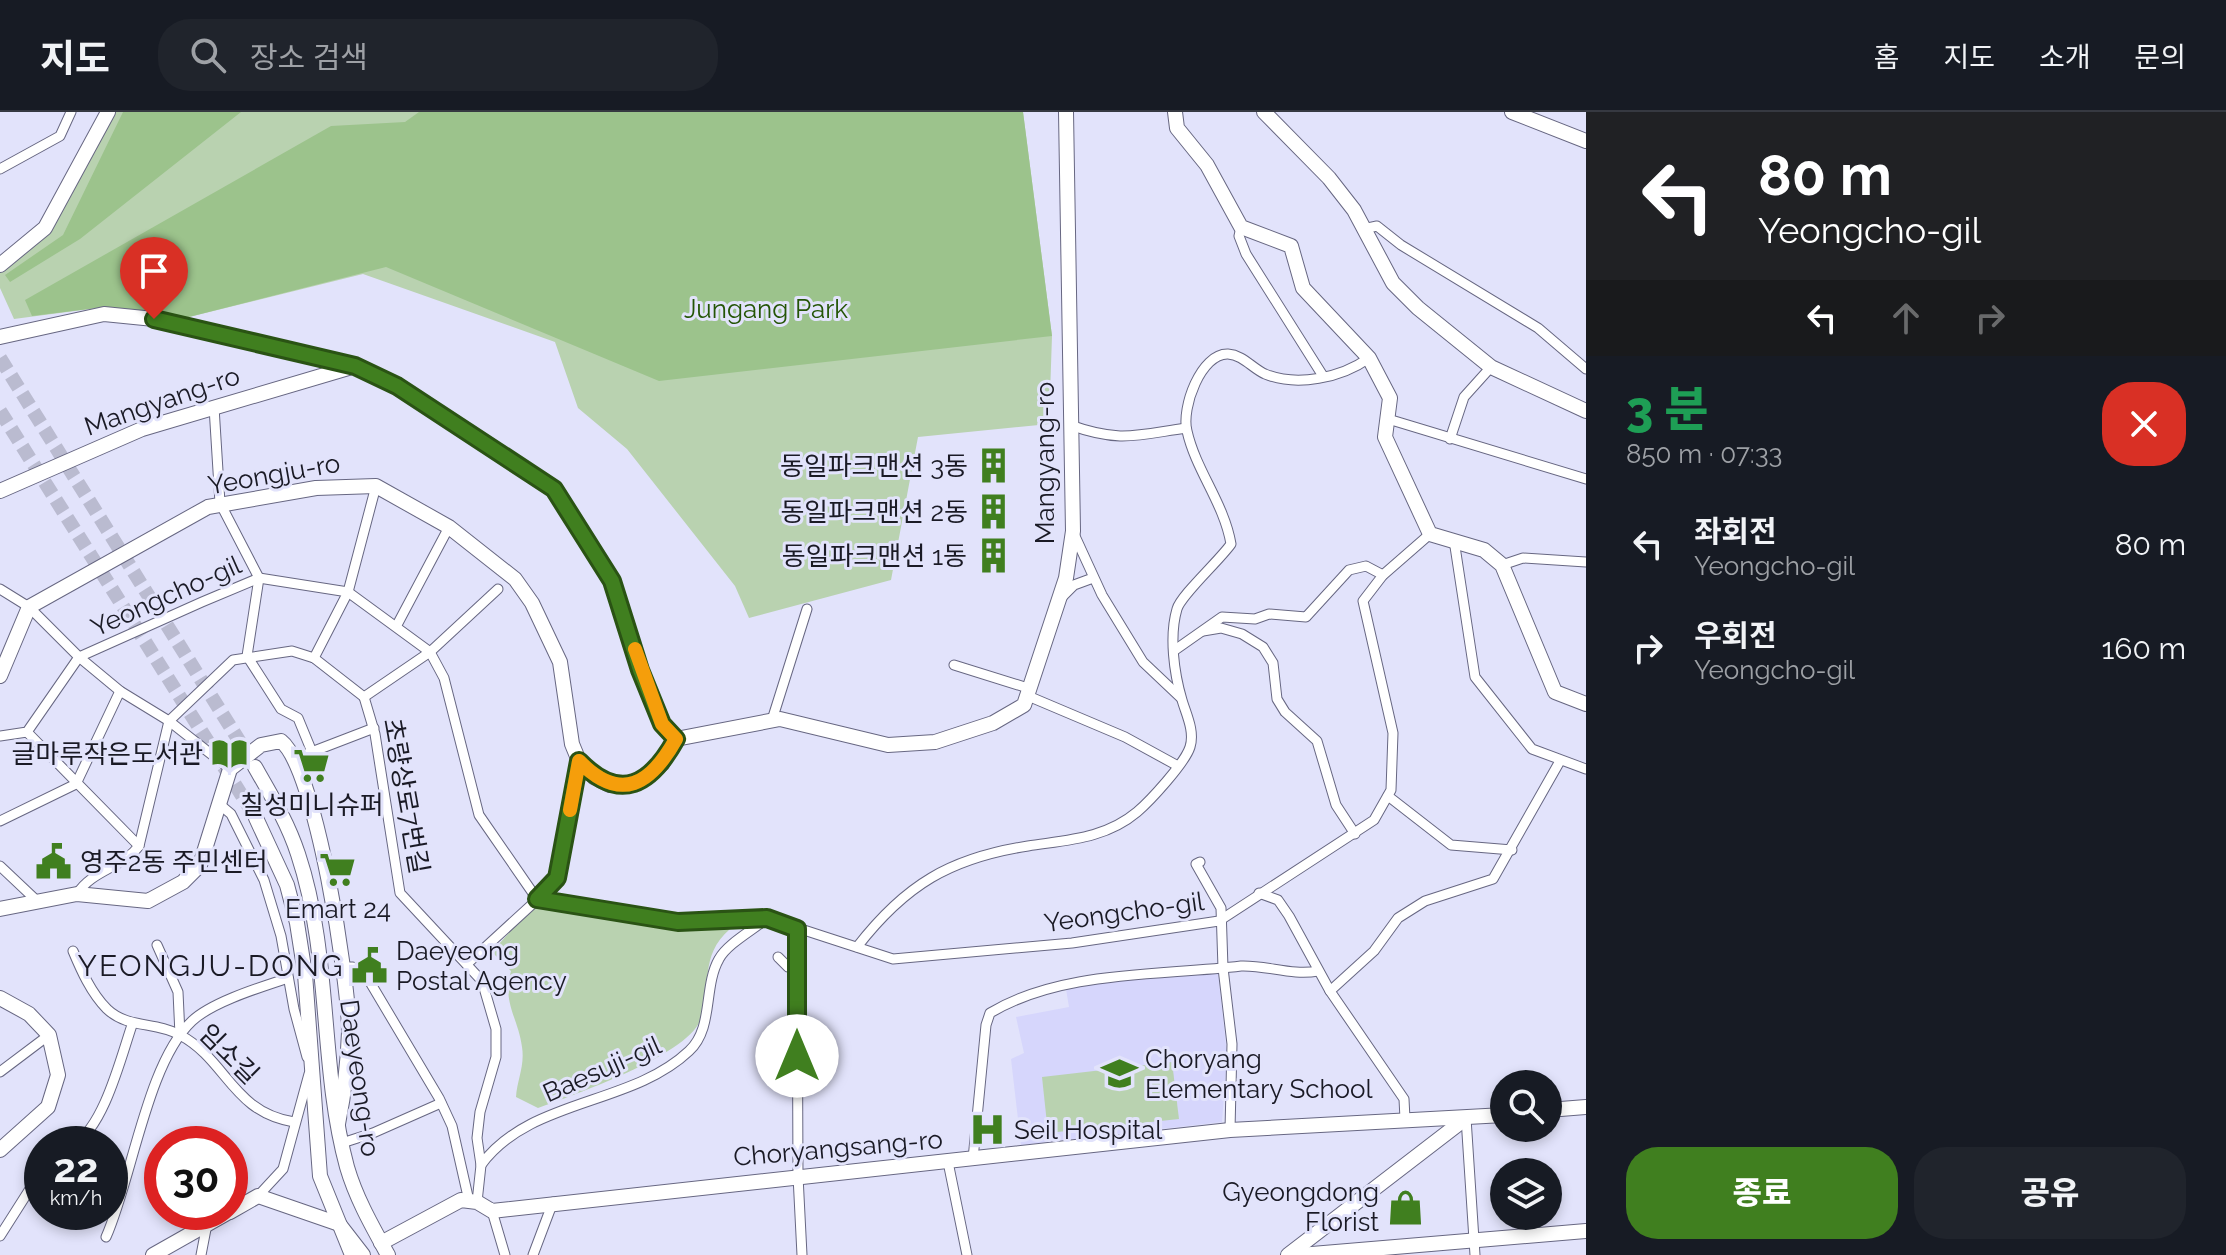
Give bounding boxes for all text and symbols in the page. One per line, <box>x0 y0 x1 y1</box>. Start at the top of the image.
search box <box>158 19 718 91</box>
icon: search <box>186 33 230 77</box>
text: 지도 <box>40 36 110 81</box>
text: 장소 검색 <box>250 40 368 75</box>
text: 홈 <box>1874 41 1899 74</box>
text: 지도 <box>1943 41 1995 74</box>
text: 소개 <box>2039 41 2090 74</box>
text: 문의 <box>2134 41 2186 74</box>
text: 80 m <box>1758 142 1892 208</box>
icon: left <box>1626 144 1730 248</box>
text: Yeongcho-gil <box>1758 209 1981 251</box>
pin <box>120 237 188 319</box>
icon: arrive <box>132 249 176 293</box>
park label: Jungang Park <box>684 294 848 324</box>
icon: left <box>1800 296 1844 340</box>
icon: ahead <box>1884 296 1928 340</box>
icon: right <box>1968 296 2012 340</box>
street label: Mangyang-ro <box>80 360 244 442</box>
text: 3 분 <box>1626 381 1709 437</box>
street label: Mangyang-ro <box>1030 382 1060 544</box>
button: close <box>2102 382 2186 466</box>
text: 850 m · 07:33 <box>1626 439 1783 469</box>
building icon: 동일파크맨션 3동 <box>975 447 1013 485</box>
street label: Yeongju-ro <box>206 448 342 500</box>
place label: 동일파크맨션 3동 <box>780 451 968 481</box>
building icon: 동일파크맨션 2동 <box>975 493 1013 531</box>
place label: 동일파크맨션 2동 <box>780 497 968 527</box>
text: 좌회전 <box>1694 514 1777 549</box>
icon: left <box>1626 522 1670 566</box>
text: 80 m <box>2115 527 2186 562</box>
building icon: 동일파크맨션 1동 <box>974 537 1012 575</box>
place label: 동일파크맨션 1동 <box>782 541 967 571</box>
street label: Yeongcho-gil <box>86 549 247 642</box>
text: Yeongcho-gil <box>1694 551 1855 581</box>
text: 우회전 <box>1694 618 1777 653</box>
icon: right <box>1626 626 1670 670</box>
text: 160 m <box>2101 631 2186 666</box>
text: Yeongcho-gil <box>1694 655 1855 685</box>
street label: 초량상로7번길 <box>378 716 434 876</box>
library icon: 글마루작은도서관 <box>210 735 248 773</box>
place label: 글마루작은도서관 <box>12 739 203 769</box>
supermarket icon: 칠성미니슈퍼 <box>293 747 331 785</box>
place label: 칠성미니슈퍼 <box>240 790 384 820</box>
public building icon: 영주2동 주민센터 <box>35 843 73 881</box>
place label: 영주2동 주민센터 <box>80 847 268 877</box>
supermarket icon: Emart 24 <box>319 851 357 889</box>
street label: Yeongcho-gil <box>1042 886 1207 938</box>
place label: Emart 24 <box>285 894 391 924</box>
place label: Daeyeong Postal Agency <box>396 936 567 996</box>
public building icon: Daeyeong Postal Agency <box>351 947 389 985</box>
district label: YEONGJU-DONG <box>78 948 344 983</box>
street label: Daeyeong-ro <box>334 998 386 1158</box>
position arrow <box>755 1014 839 1098</box>
street label: 임소길 <box>193 1018 265 1090</box>
street label: Baesuji-gil <box>538 1029 667 1108</box>
place label: Choryang Elementary School <box>1145 1044 1374 1104</box>
school or university icon: Choryang Elementary School <box>1100 1055 1138 1093</box>
map controls <box>1490 1070 1562 1230</box>
button: search <box>1490 1070 1562 1142</box>
hospital icon: Seil Hospital <box>969 1111 1007 1149</box>
place label: Seil Hospital <box>1014 1115 1163 1145</box>
street label: Choryangsang-ro <box>732 1124 944 1172</box>
speed limit sign: 30 <box>144 1126 248 1230</box>
text: 22 <box>53 1144 99 1191</box>
button: 종료 <box>1626 1147 1898 1239</box>
button: 공유 <box>1914 1147 2186 1239</box>
button: layers <box>1490 1158 1562 1230</box>
place label: Gyeongdong Florist <box>1222 1177 1379 1237</box>
text: km/h <box>50 1186 102 1210</box>
shop icon: Gyeongdong Florist <box>1386 1188 1424 1226</box>

